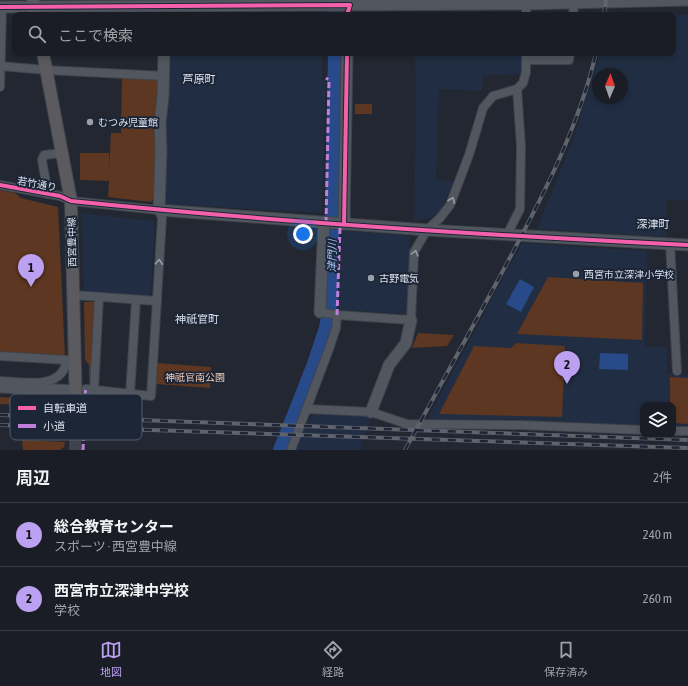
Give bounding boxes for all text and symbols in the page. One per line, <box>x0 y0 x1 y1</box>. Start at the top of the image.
search box <box>12 12 676 56</box>
icon: search <box>26 23 48 45</box>
text: ここで検索 <box>58 27 133 44</box>
north arrow <box>592 68 628 104</box>
district label: 芦原町 <box>183 73 216 85</box>
marker: むつみ児童館 <box>85 117 95 127</box>
place label: むつみ児童館 <box>98 117 158 128</box>
street label: 若竹通り <box>16 175 58 193</box>
one-way arrow <box>447 197 455 205</box>
street label: 西宮豊中線 <box>66 217 78 267</box>
district label: 深津町 <box>637 218 670 230</box>
your location <box>293 224 313 244</box>
water label: 津門川 <box>326 238 338 273</box>
one-way arrow <box>411 250 419 257</box>
pin: 1 <box>18 254 44 287</box>
one-way arrow <box>155 259 164 265</box>
marker: 西宮市立深津小学校 <box>571 269 581 279</box>
place label: 西宮市立深津小学校 <box>584 269 674 280</box>
marker: 古野電気 <box>366 273 376 283</box>
place label: 古野電気 <box>379 273 419 284</box>
district label: 神祇官町 <box>175 313 219 325</box>
pin: 2 <box>554 351 580 384</box>
park label: 神祇官南公園 <box>165 372 225 383</box>
legend <box>10 394 142 440</box>
text: 自転車道 <box>43 402 87 414</box>
map controls <box>640 402 676 438</box>
button: layers <box>640 402 676 438</box>
text: 小道 <box>43 420 65 432</box>
text: 周辺 <box>16 468 50 488</box>
text: 2件 <box>653 470 672 485</box>
text: 総合教育センター <box>54 518 174 535</box>
text: 1 <box>26 527 32 542</box>
text: 240 m <box>643 527 672 542</box>
text: スポーツ · 西宮豊中線 <box>54 539 177 554</box>
text: 西宮市立深津中学校 <box>54 582 189 599</box>
text: 2 <box>26 591 32 606</box>
text: 260 m <box>643 591 672 606</box>
text: 学校 <box>54 603 80 618</box>
tab: 地図 <box>100 639 122 679</box>
tab: 経路 <box>322 639 344 679</box>
tab: 保存済み <box>544 639 588 679</box>

